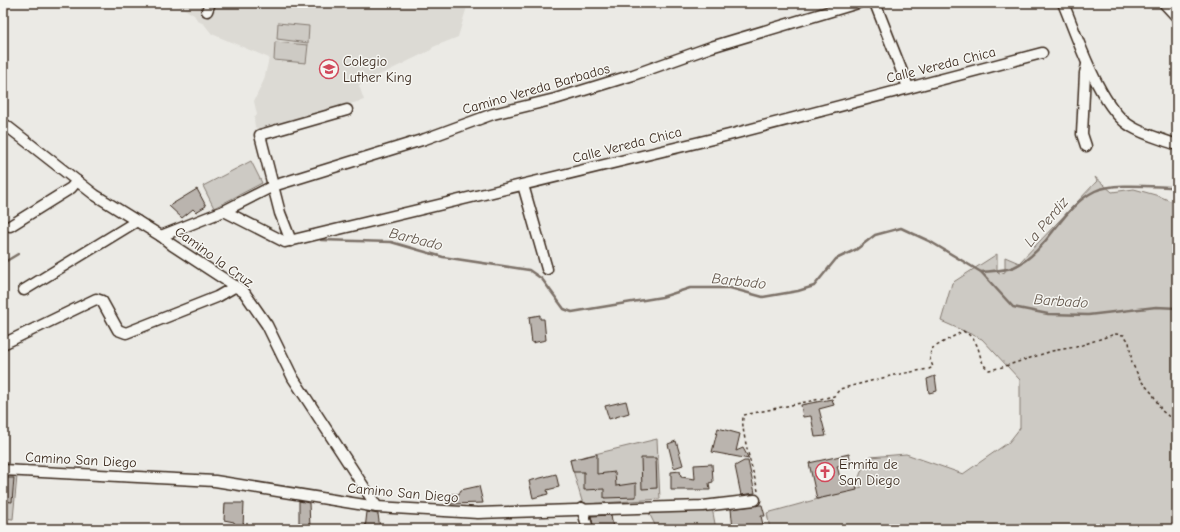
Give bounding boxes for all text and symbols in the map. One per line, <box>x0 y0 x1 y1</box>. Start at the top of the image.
street label: Calle Vereda Chica <box>885 43 997 87</box>
place label: Colegio Luther King <box>343 53 412 86</box>
school or university icon: Colegio Luther King <box>318 58 340 80</box>
street label: Camino Vereda Barbados <box>460 60 612 118</box>
street label: Calle Vereda Chica <box>571 123 683 167</box>
water label: La Perdiz <box>1020 193 1072 250</box>
street label: Camino la Cruz <box>171 223 257 291</box>
water label: Barbado <box>387 224 445 254</box>
water label: Barbado <box>711 269 767 293</box>
water label: Barbado <box>1033 290 1089 312</box>
street label: Camino San Diego <box>25 449 137 471</box>
place label: Ermita de San Diego <box>839 456 900 489</box>
church icon: Ermita de San Diego <box>814 461 836 483</box>
street label: Camino San Diego <box>347 480 459 506</box>

